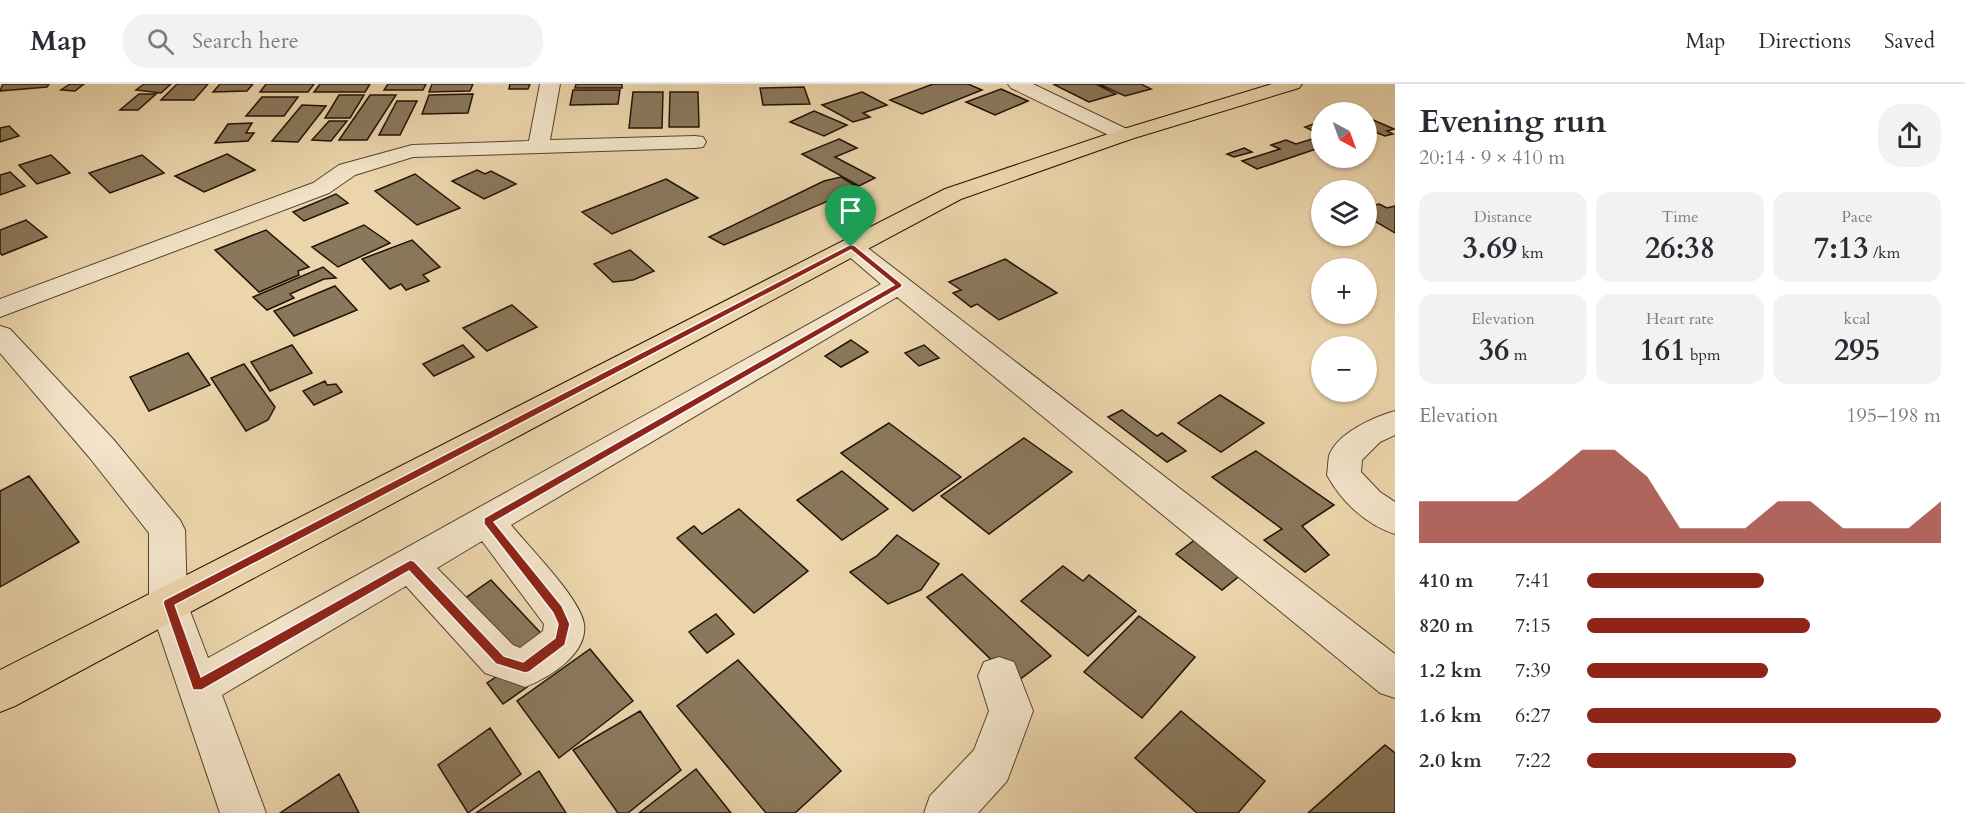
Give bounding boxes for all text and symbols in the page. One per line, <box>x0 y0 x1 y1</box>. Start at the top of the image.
search box <box>123 14 543 68</box>
text: Map <box>30 22 87 60</box>
icon: search <box>144 25 177 58</box>
text: Search here <box>192 26 299 56</box>
text: Map <box>1685 27 1725 56</box>
text: Directions <box>1758 27 1851 56</box>
text: Saved <box>1884 27 1935 56</box>
text: Evening run <box>1419 99 1607 144</box>
north arrow <box>1311 102 1377 168</box>
map controls <box>1311 102 1377 402</box>
button: share <box>1878 104 1941 167</box>
text: 20:14 · 9 × 410 m <box>1419 144 1565 171</box>
button: layers <box>1311 180 1377 246</box>
pin <box>825 185 876 247</box>
icon: arrive <box>834 194 867 227</box>
text: Distance <box>1474 206 1532 228</box>
text: Time <box>1661 206 1699 228</box>
text: Pace <box>1842 206 1872 228</box>
text: 3.69 <box>1462 228 1517 269</box>
text: 26:38 <box>1645 228 1715 269</box>
text: 7:13 <box>1814 228 1869 269</box>
text: km <box>1517 242 1544 264</box>
text: /km <box>1869 242 1900 264</box>
button: + <box>1311 258 1377 324</box>
text: Elevation <box>1471 308 1535 330</box>
text: Heart rate <box>1646 308 1714 330</box>
text: kcal <box>1844 308 1870 330</box>
text: 36 <box>1479 330 1509 371</box>
text: 161 <box>1639 330 1686 371</box>
text: 295 <box>1834 330 1880 371</box>
button: − <box>1311 336 1377 402</box>
text: m <box>1509 344 1527 366</box>
text: bpm <box>1686 344 1721 366</box>
text: Elevation <box>1419 402 1498 429</box>
text: 195–198 m <box>1846 402 1941 429</box>
text: 410 m <box>1419 567 1474 594</box>
text: 7:41 <box>1515 567 1551 594</box>
text: 820 m <box>1419 612 1474 639</box>
text: 7:15 <box>1515 612 1551 639</box>
text: 1.2 km <box>1419 657 1482 684</box>
text: 7:39 <box>1515 657 1551 684</box>
text: 1.6 km <box>1419 702 1482 729</box>
text: 6:27 <box>1515 702 1551 729</box>
text: 2.0 km <box>1419 747 1482 774</box>
text: 7:22 <box>1515 747 1551 774</box>

